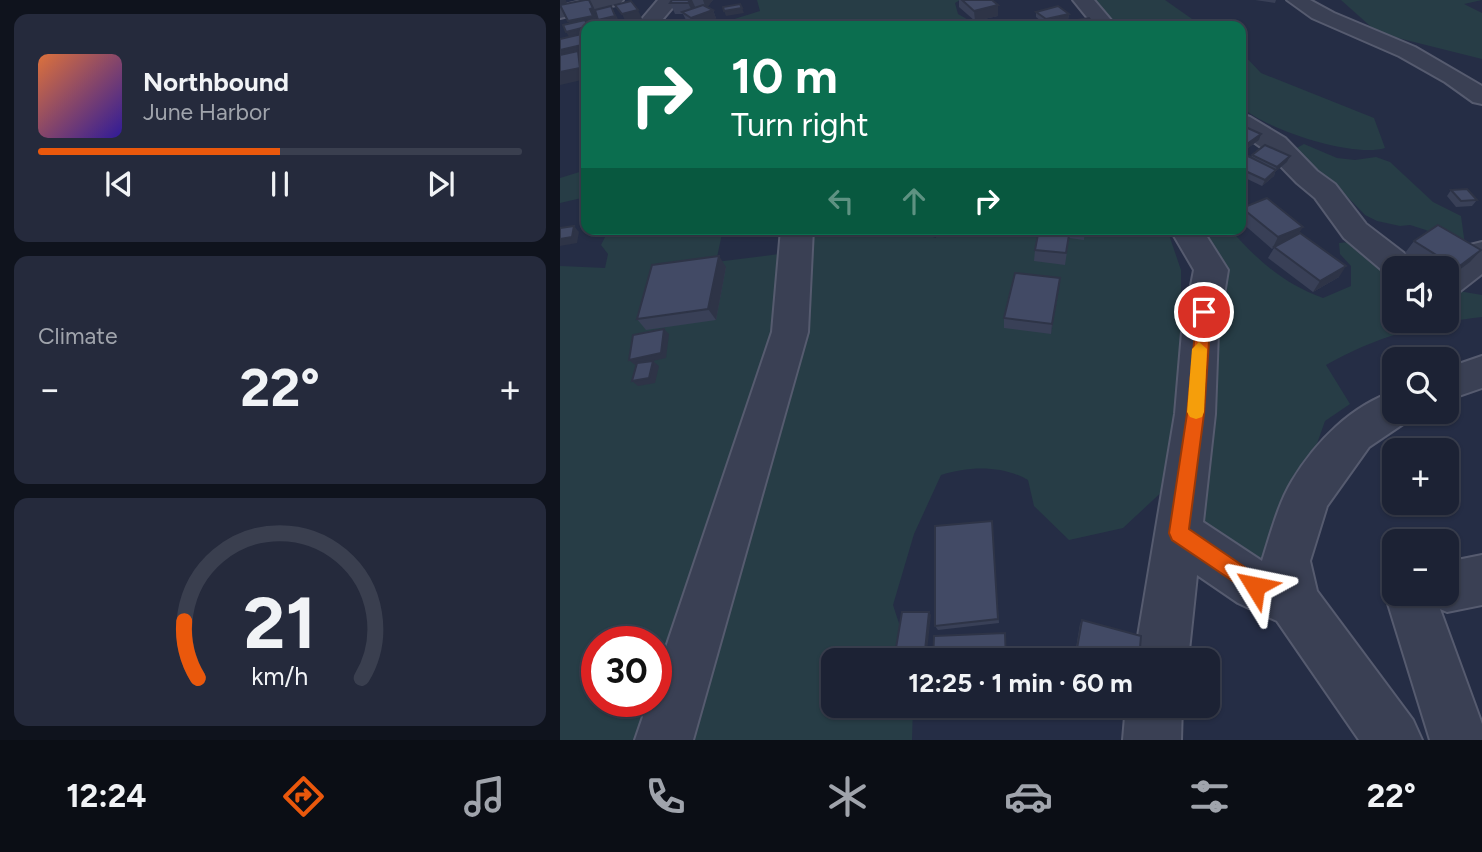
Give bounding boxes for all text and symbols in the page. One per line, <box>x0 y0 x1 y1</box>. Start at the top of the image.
text: 10 m <box>731 46 838 105</box>
icon: right <box>616 49 707 140</box>
text: Northbound <box>143 66 289 98</box>
text: June Harbor <box>143 98 270 126</box>
text: Turn right <box>731 106 869 144</box>
icon: previous <box>100 165 138 203</box>
icon: pause <box>261 165 299 203</box>
icon: next <box>422 165 460 203</box>
icon: left <box>822 182 860 220</box>
icon: ahead <box>895 182 933 220</box>
icon: right <box>968 182 1006 220</box>
map controls <box>1382 256 1459 606</box>
button: sound <box>1382 256 1459 333</box>
pin <box>1174 282 1234 342</box>
icon: arrive <box>1185 293 1223 331</box>
text: Climate <box>38 322 117 350</box>
button: search <box>1382 347 1459 424</box>
text: 22° <box>240 357 320 419</box>
text: − <box>38 366 62 412</box>
text: + <box>498 366 522 412</box>
button: + <box>1382 438 1459 515</box>
button: − <box>1382 529 1459 606</box>
position arrow <box>1218 549 1292 623</box>
text: 21 <box>244 579 316 666</box>
speed limit sign: 30 <box>581 626 672 717</box>
text: km/h <box>251 661 309 691</box>
text: 12:25 · 1 min · 60 m <box>908 667 1133 699</box>
icon: directions <box>279 772 328 821</box>
icon: music <box>460 772 509 821</box>
icon: phone <box>641 772 690 821</box>
icon: climate <box>823 772 872 821</box>
icon: car <box>1004 772 1053 821</box>
icon: filters <box>1185 772 1234 821</box>
text: 12:24 <box>66 777 147 815</box>
text: 22° <box>1367 777 1416 815</box>

